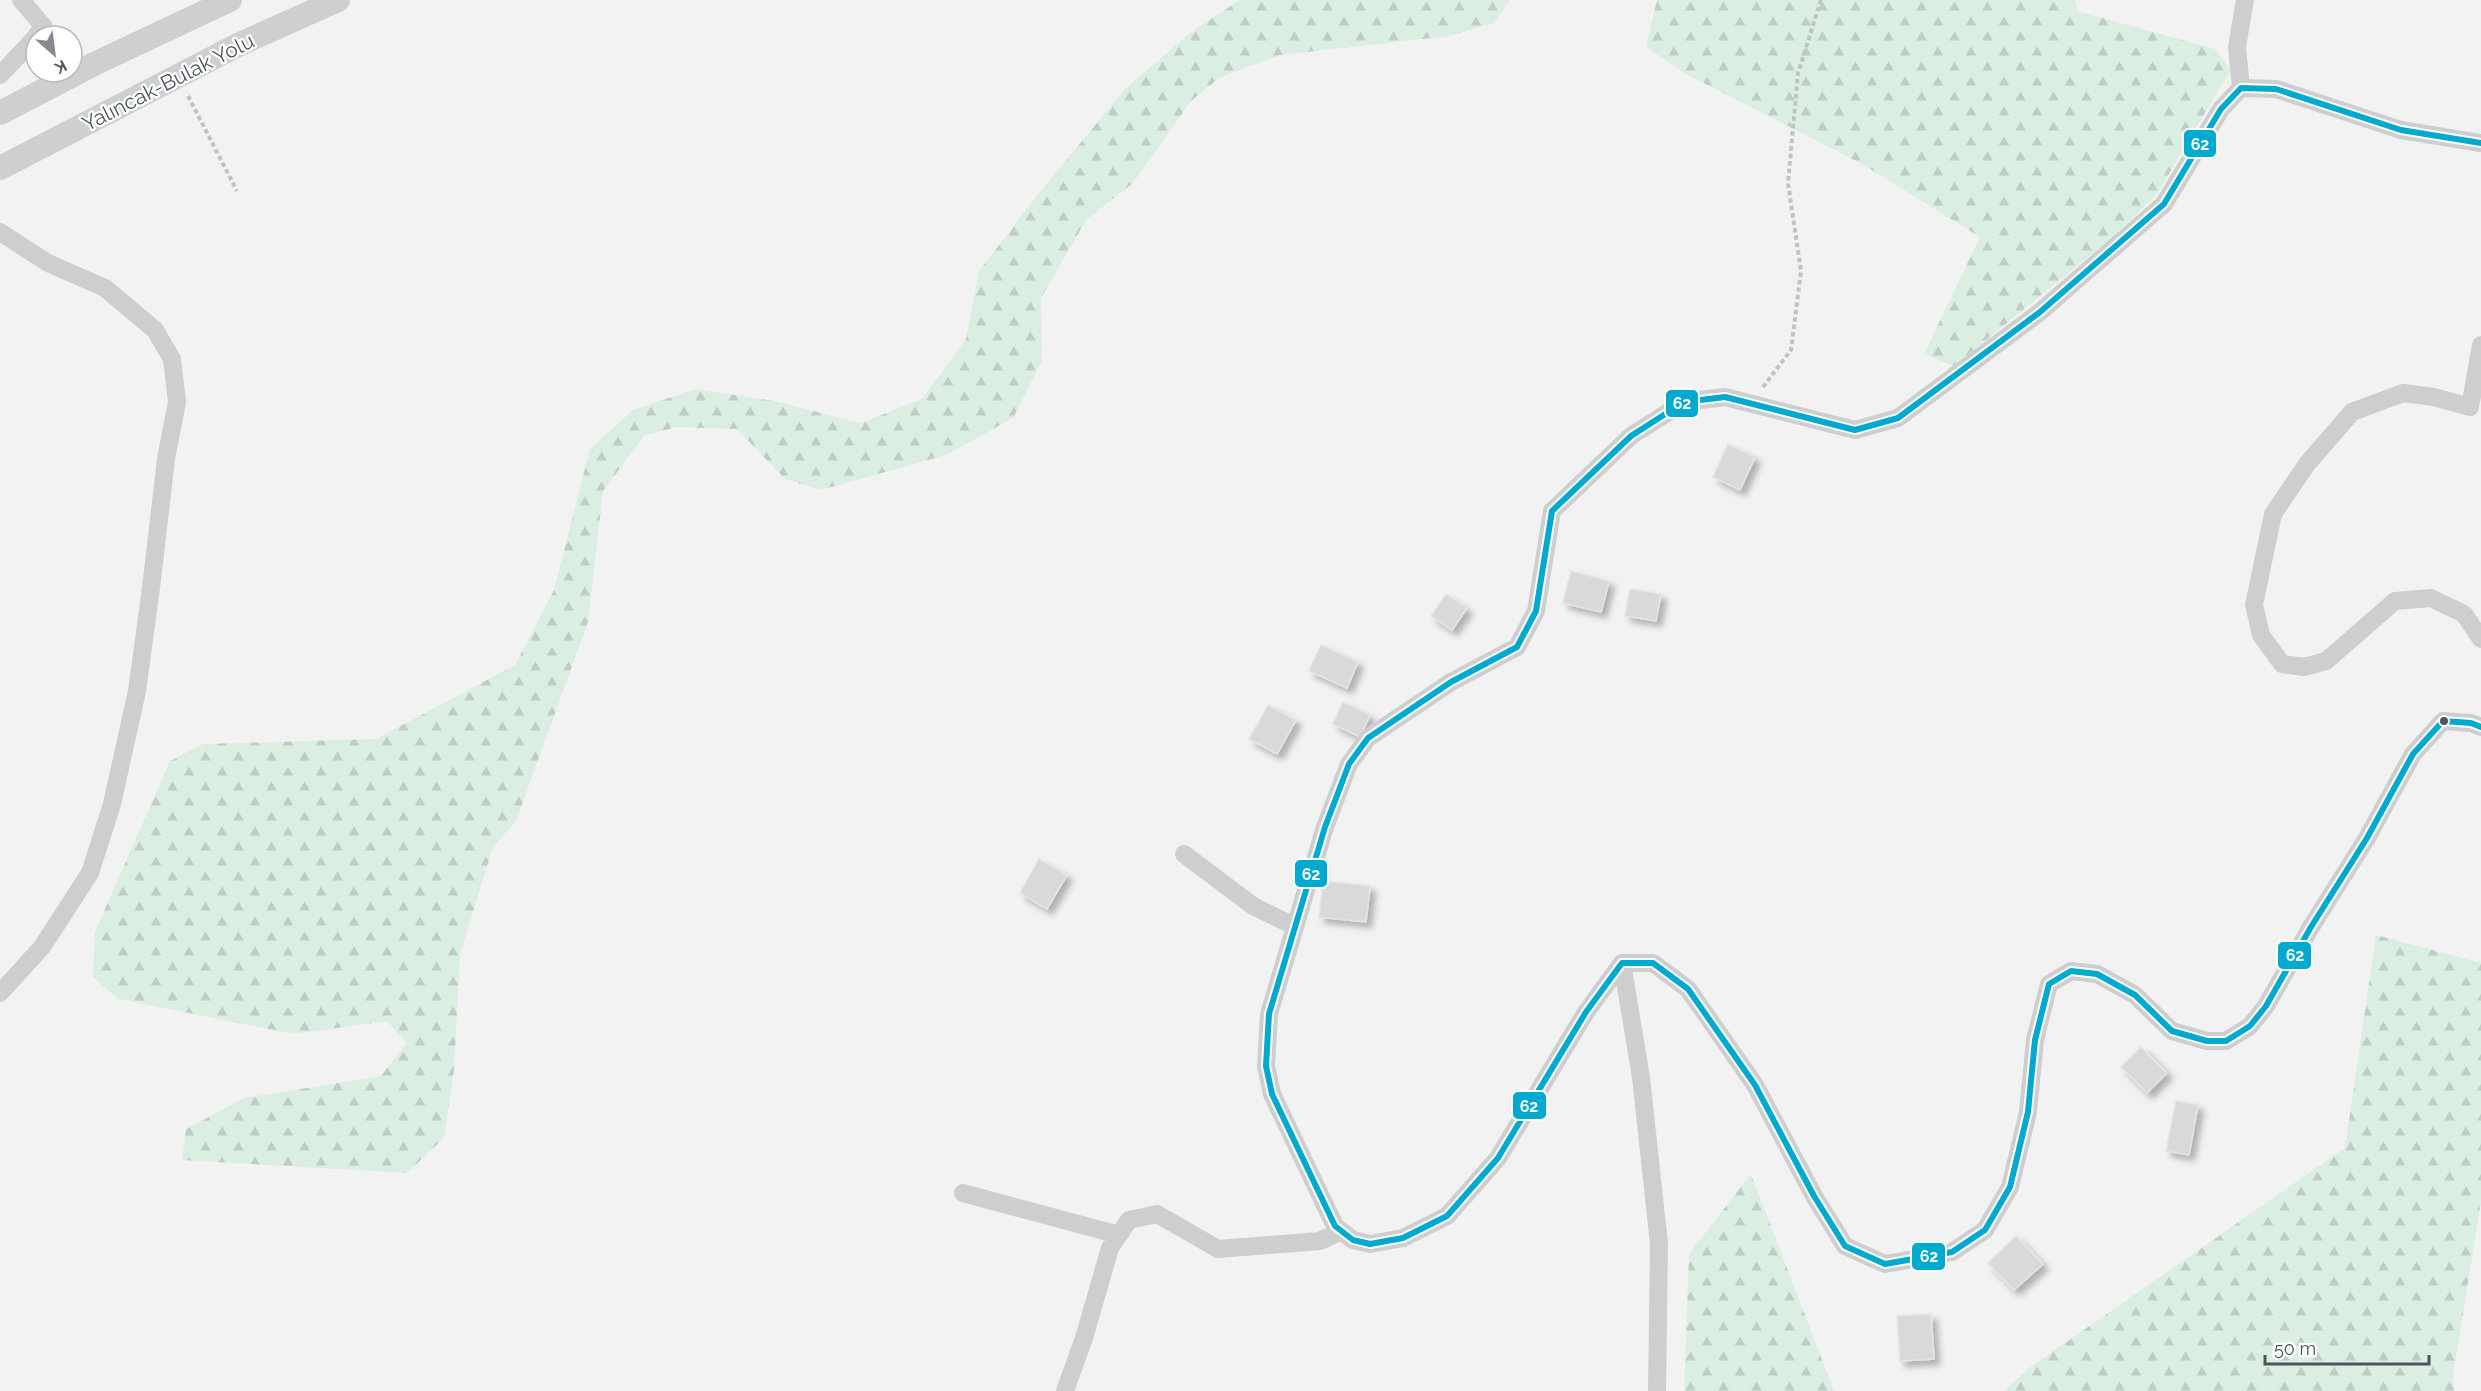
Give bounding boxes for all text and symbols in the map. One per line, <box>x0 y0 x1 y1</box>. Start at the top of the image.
north arrow <box>24 24 84 84</box>
street label: Yalıncak-Bulak Yolu <box>78 28 258 136</box>
text: K <box>51 56 70 78</box>
line badge: 62 <box>2183 129 2217 158</box>
text: 62 <box>2191 135 2209 154</box>
line badge: 62 <box>1665 389 1699 418</box>
text: 62 <box>1673 394 1691 413</box>
unlabelled marker <box>2438 715 2450 727</box>
line badge: 62 <box>1294 859 1328 888</box>
text: 62 <box>1302 865 1320 884</box>
line badge: 62 <box>2277 941 2312 970</box>
text: 62 <box>2286 946 2304 965</box>
line badge: 62 <box>1512 1091 1547 1120</box>
text: 62 <box>1520 1097 1538 1116</box>
line badge: 62 <box>1911 1242 1946 1271</box>
text: 62 <box>1920 1247 1938 1266</box>
scale bar <box>2265 1328 2428 1366</box>
text: 50 m <box>2274 1338 2316 1359</box>

